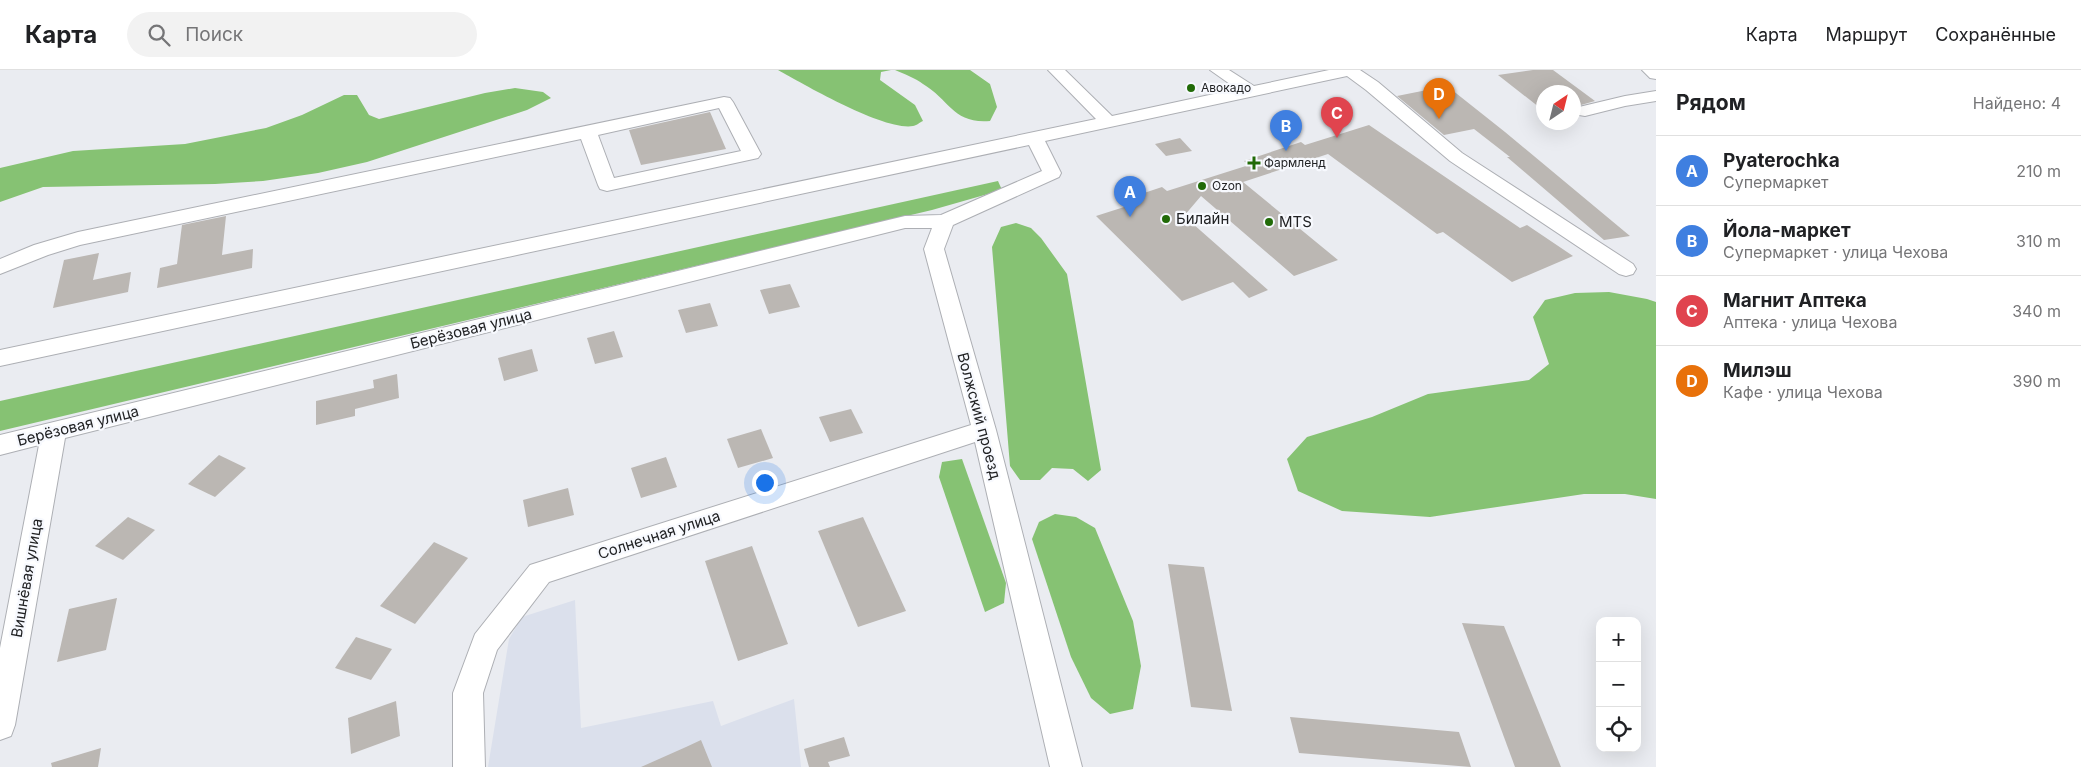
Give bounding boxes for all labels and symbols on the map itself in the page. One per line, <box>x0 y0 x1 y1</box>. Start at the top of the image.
pin: D <box>1423 78 1455 119</box>
place label: Авокадо <box>1201 80 1251 95</box>
marker: Авокадо <box>1185 82 1197 94</box>
north arrow <box>1536 85 1581 130</box>
pin: C <box>1321 97 1353 138</box>
pin: B <box>1270 110 1302 151</box>
place label: Фармленд <box>1264 155 1326 170</box>
marker: Фармленд <box>1248 157 1260 169</box>
pin: A <box>1114 176 1146 217</box>
place label: Ozon <box>1212 178 1242 193</box>
marker: Ozon <box>1196 180 1208 192</box>
place label: Билайн <box>1176 209 1229 228</box>
place label: MTS <box>1279 212 1312 231</box>
marker: Билайн <box>1160 213 1172 225</box>
marker: MTS <box>1263 216 1275 228</box>
street label: Берёзовая улица <box>408 304 534 353</box>
street label: Волжский проезд <box>953 350 1006 481</box>
street label: Берёзовая улица <box>15 401 141 450</box>
your location <box>752 470 778 496</box>
street label: Солнечная улица <box>595 506 722 563</box>
street label: Вишнёвая улица <box>7 517 46 639</box>

